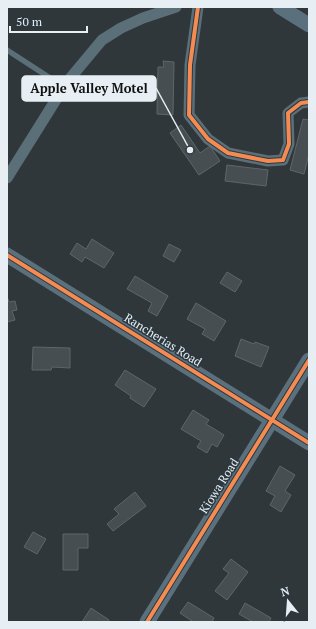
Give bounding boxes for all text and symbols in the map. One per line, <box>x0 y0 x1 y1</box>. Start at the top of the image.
scale bar <box>10 8 87 34</box>
text: 50 m <box>16 14 43 29</box>
callout: Apple Valley Motel <box>22 76 156 101</box>
text: Apple Valley Motel <box>30 79 148 97</box>
street label: Rancherias Road <box>122 310 205 370</box>
street label: Kiowa Road <box>196 455 242 516</box>
north arrow <box>268 581 308 621</box>
text: N <box>279 583 292 599</box>

